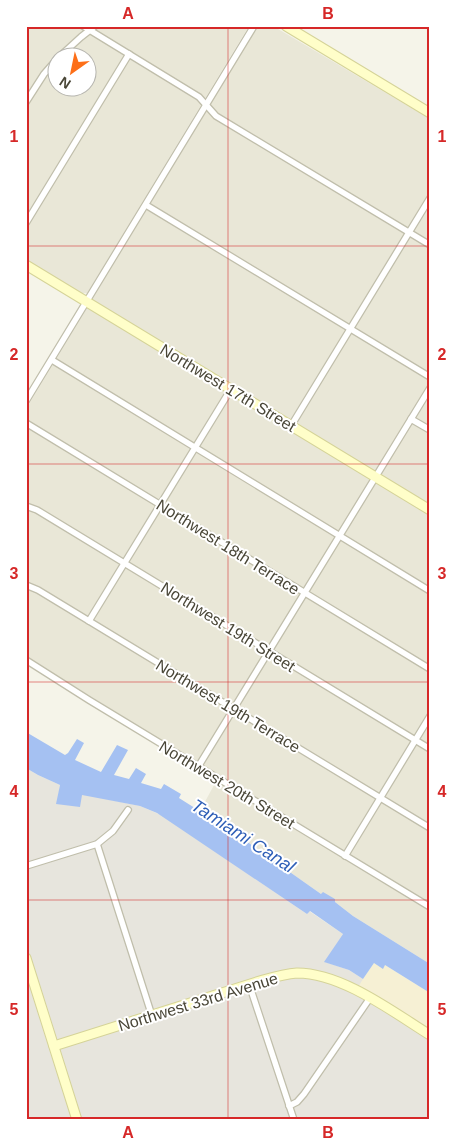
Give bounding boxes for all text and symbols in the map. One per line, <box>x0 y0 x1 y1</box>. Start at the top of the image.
text: A <box>122 5 134 22</box>
text: B <box>322 5 334 22</box>
north arrow <box>48 48 98 98</box>
text: N <box>56 73 74 92</box>
text: 1 <box>10 128 19 145</box>
text: 1 <box>438 128 447 145</box>
street label: Northwest 17th Street <box>157 341 299 435</box>
text: 2 <box>10 346 19 363</box>
text: 2 <box>438 346 447 363</box>
street label: Northwest 18th Terrace <box>153 496 303 598</box>
text: 3 <box>10 565 19 582</box>
text: 3 <box>438 565 447 582</box>
street label: Northwest 19th Street <box>158 579 299 676</box>
street label: Northwest 19th Terrace <box>153 656 303 756</box>
street label: Northwest 20th Street <box>156 738 298 832</box>
text: 4 <box>10 783 19 800</box>
text: 4 <box>438 783 447 800</box>
water label: Tamiami Canal <box>187 795 299 877</box>
street label: Northwest 33rd Avenue <box>116 970 280 1034</box>
text: 5 <box>10 1001 19 1018</box>
text: 5 <box>438 1001 447 1018</box>
text: A <box>122 1124 134 1141</box>
text: B <box>322 1124 334 1141</box>

